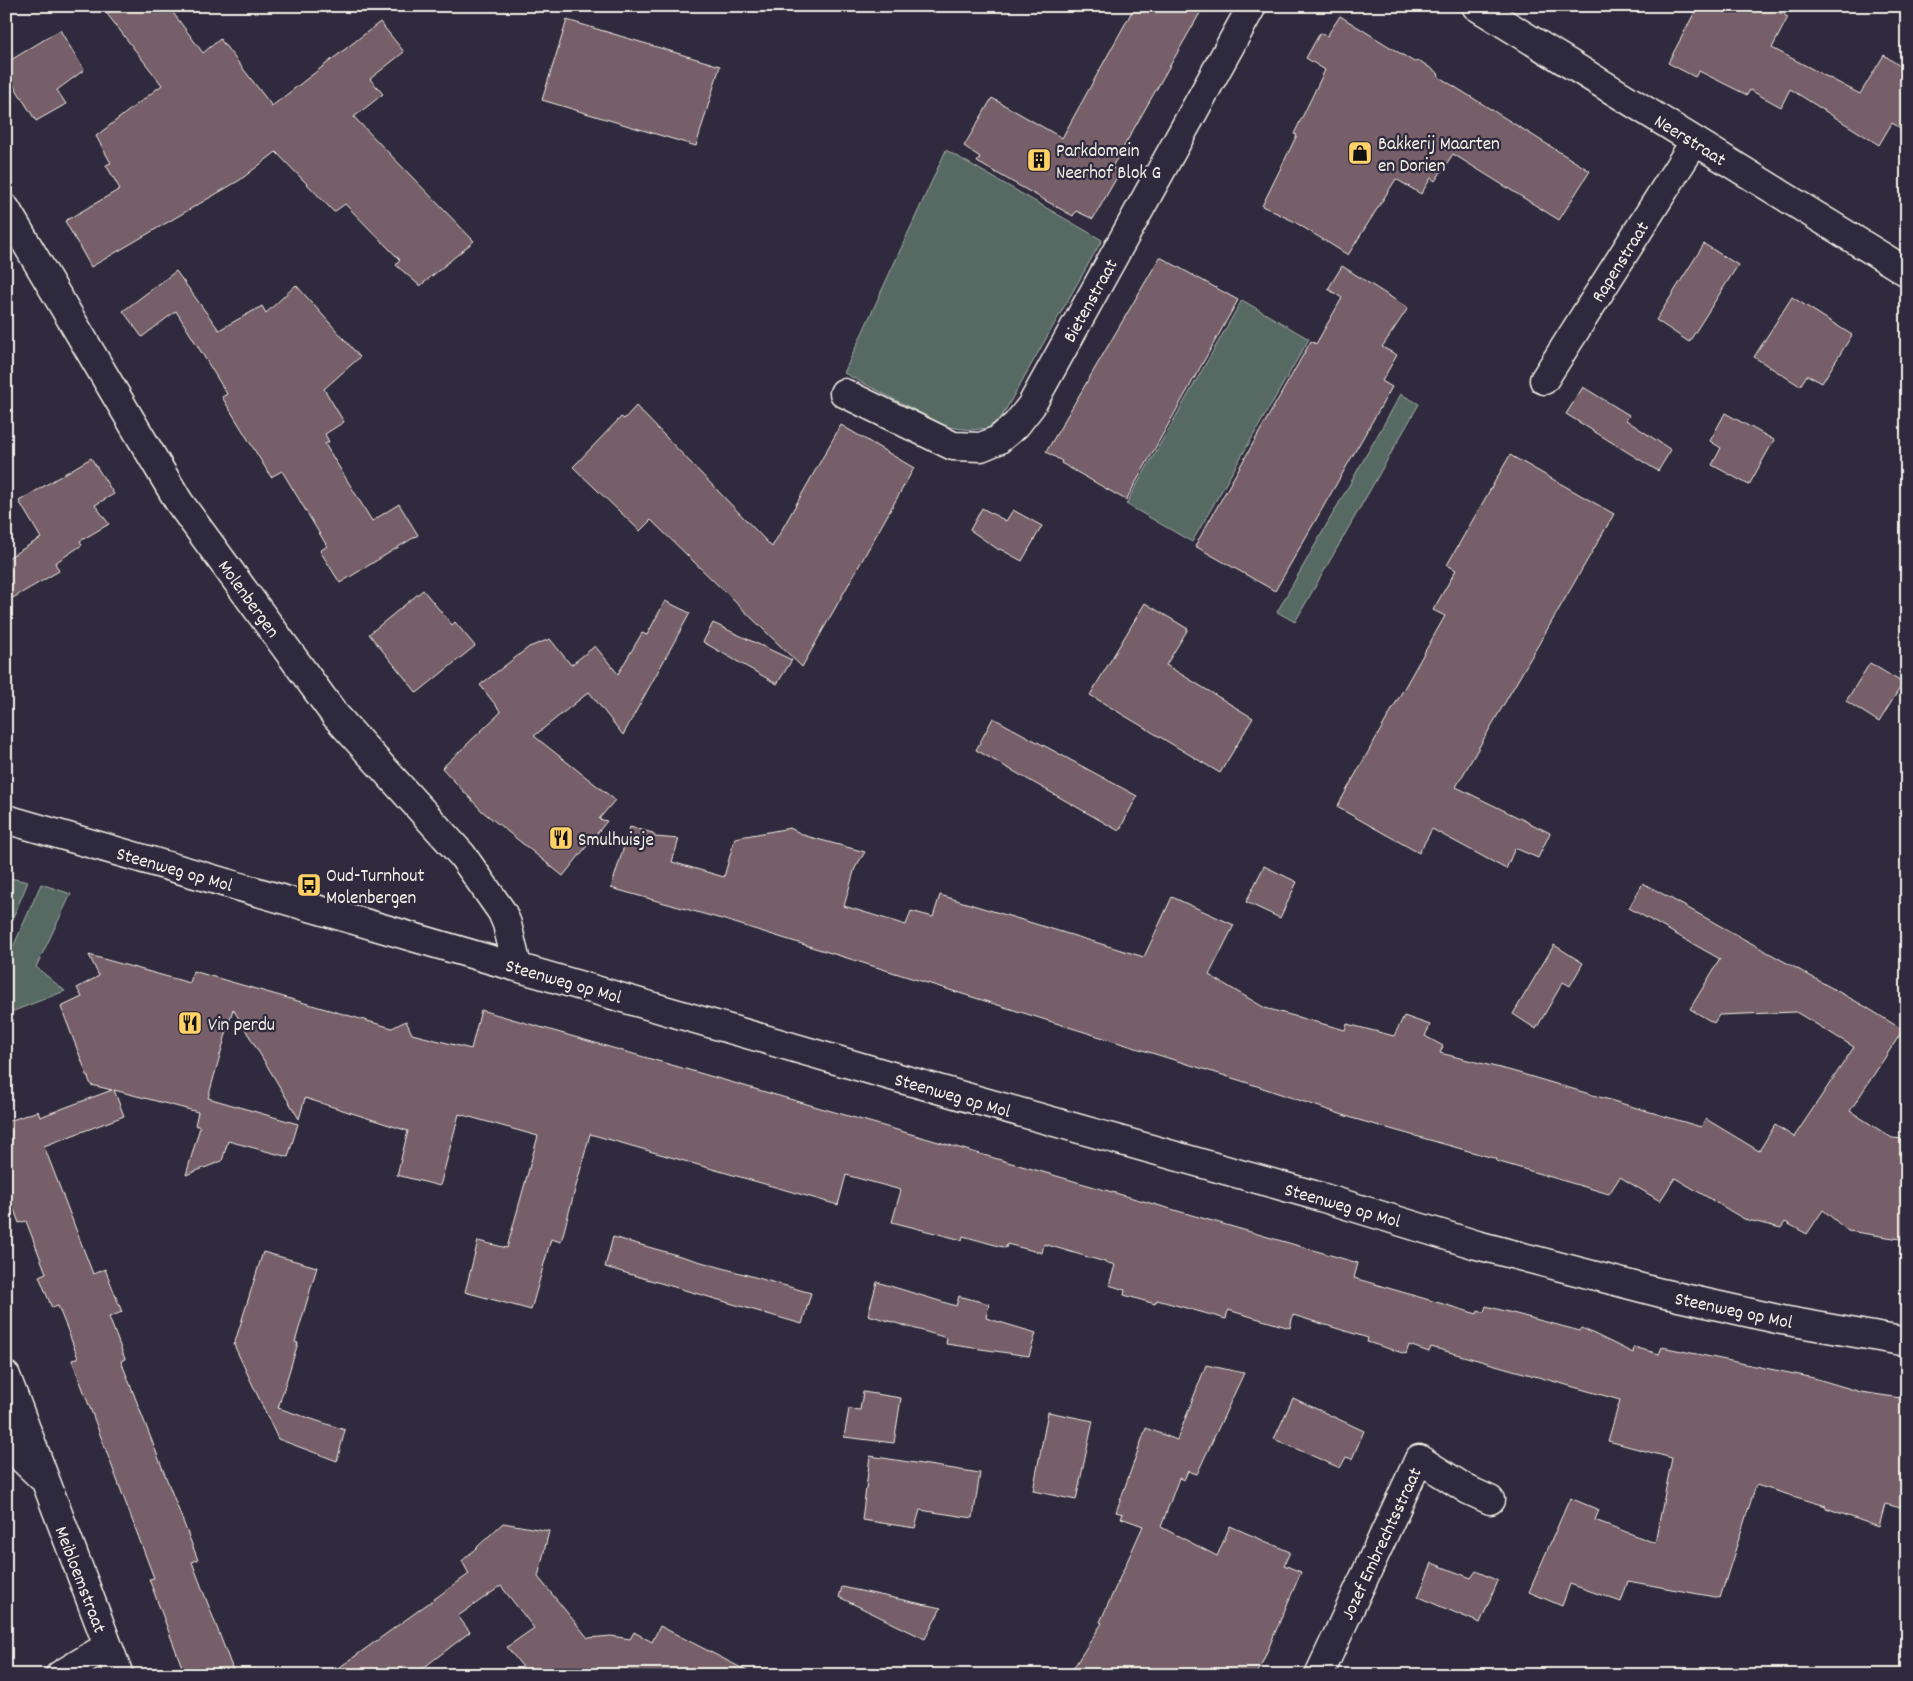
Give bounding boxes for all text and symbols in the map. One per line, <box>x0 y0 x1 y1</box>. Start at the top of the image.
street label: Neerstraat <box>1648 109 1730 175</box>
place label: Bakkerij Maarten en Dorien <box>1378 132 1500 181</box>
place label: Parkdomein Neerhof Blok G <box>1056 139 1161 188</box>
shop icon: Bakkerij Maarten en Dorien <box>1347 140 1373 166</box>
building icon: Parkdomein Neerhof Blok G <box>1026 147 1052 173</box>
street label: Rapenstraat <box>1586 217 1658 309</box>
street label: Bietenstraat <box>1058 255 1126 348</box>
street label: Molenbergen <box>210 556 285 645</box>
restaurant icon: Smulhuisje <box>548 825 574 851</box>
place label: Smulhuisje <box>578 828 654 855</box>
street label: Steenweg op Mol <box>113 842 236 901</box>
place label: Oud-Turnhout Molenbergen <box>326 864 424 913</box>
bus stop icon: Oud-Turnhout Molenbergen <box>296 872 322 898</box>
street label: Steenweg op Mol <box>502 954 625 1013</box>
restaurant icon: Vin perdu <box>177 1010 203 1036</box>
place label: Vin perdu <box>208 1013 275 1040</box>
street label: Steenweg op Mol <box>891 1068 1014 1127</box>
street label: Steenweg op Mol <box>1281 1178 1404 1237</box>
street label: Steenweg op Mol <box>1672 1287 1795 1338</box>
street label: Jozef Embrechtsstraat <box>1336 1464 1430 1625</box>
street label: Meibloemstraat <box>46 1523 111 1638</box>

